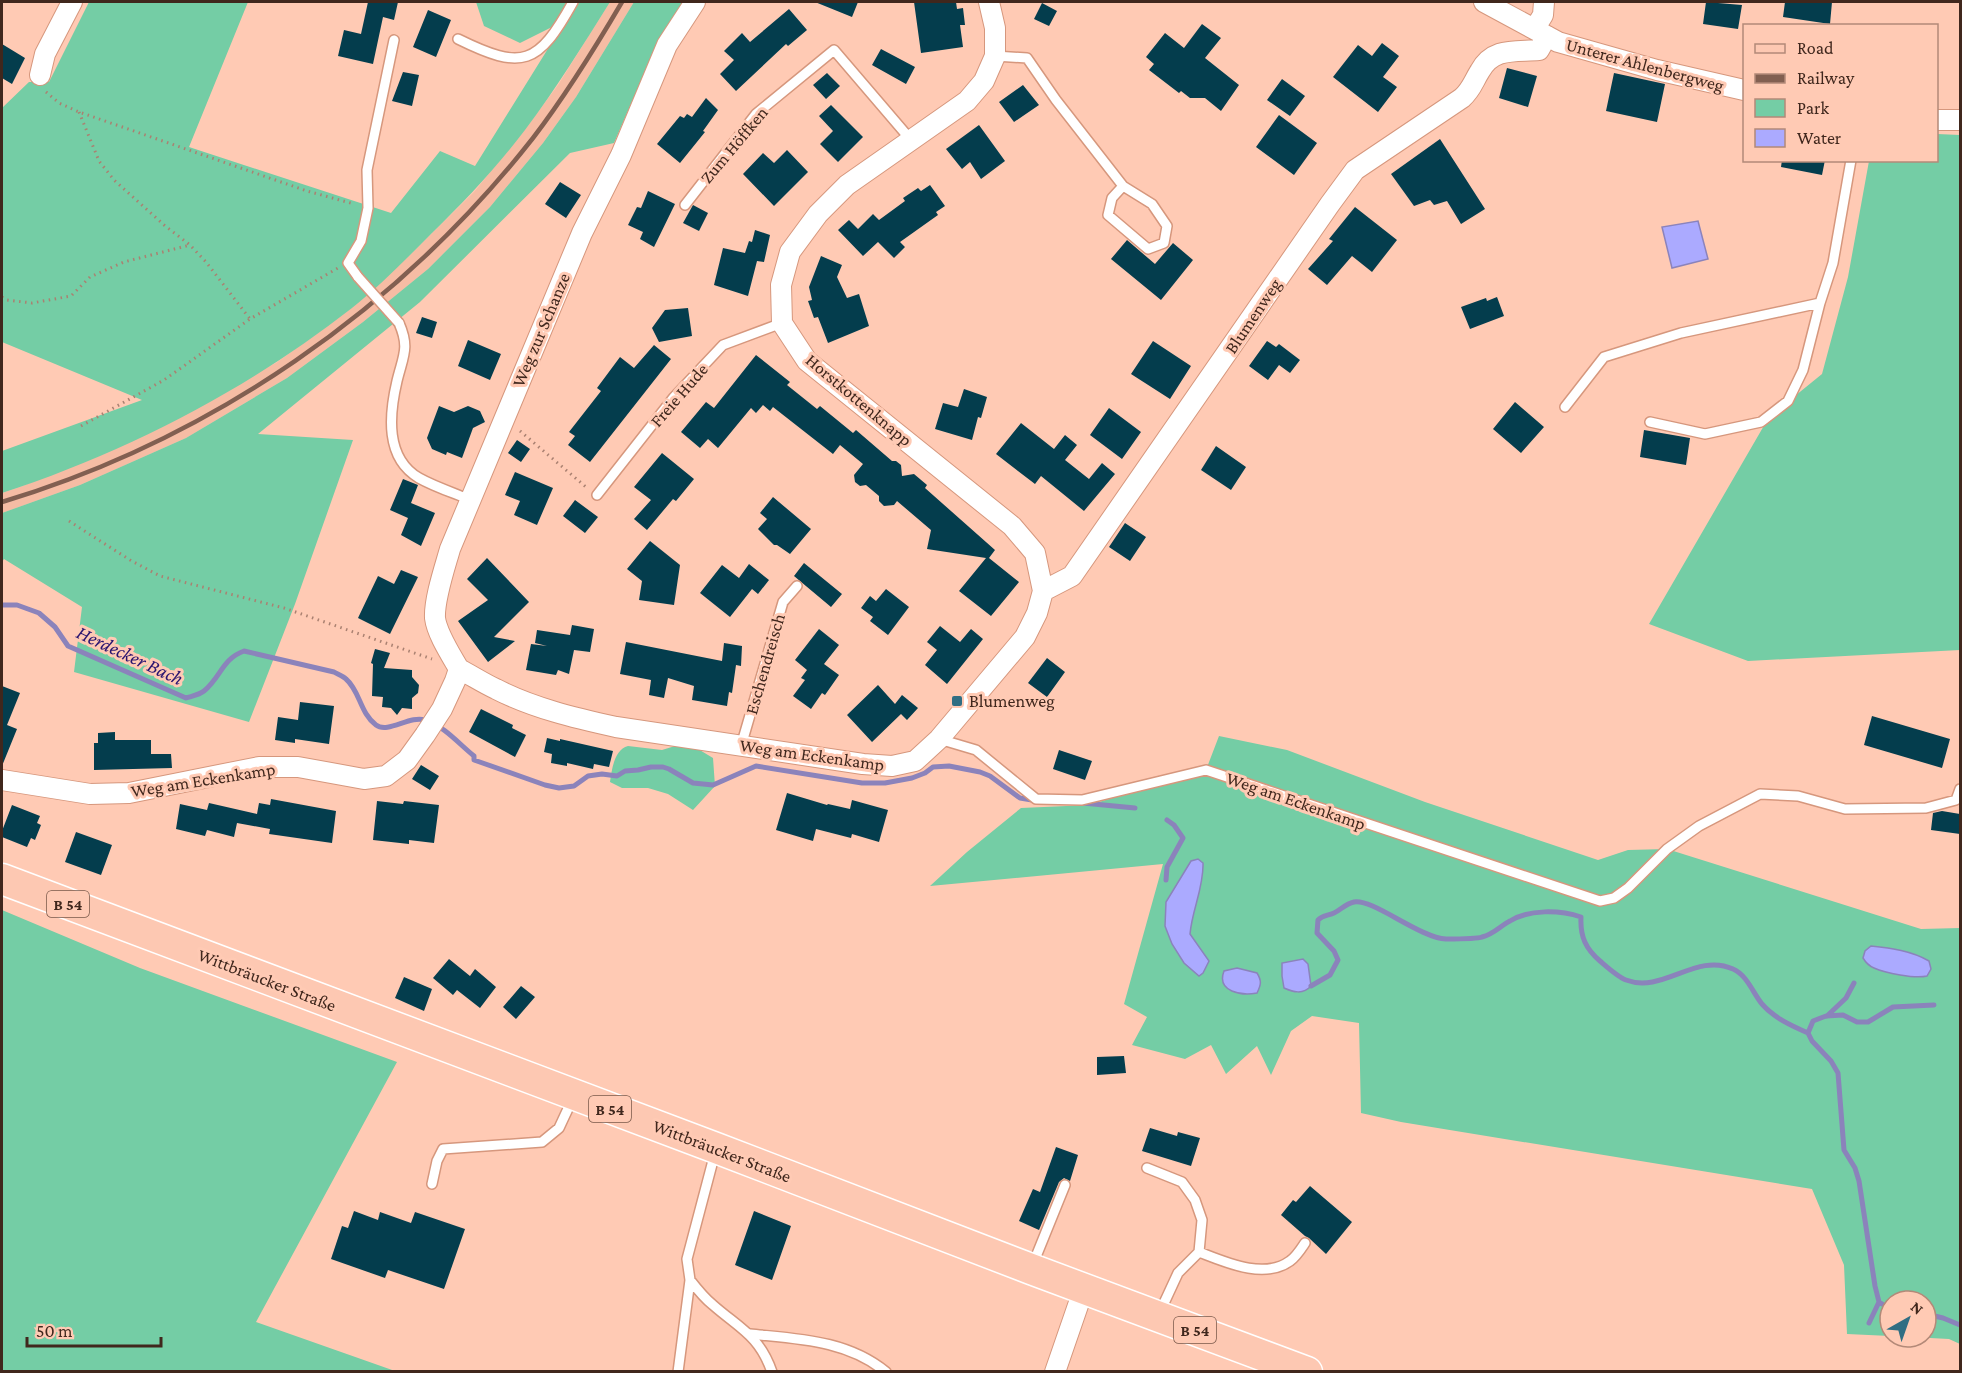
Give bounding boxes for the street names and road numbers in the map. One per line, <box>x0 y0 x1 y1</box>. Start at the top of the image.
street label: Unterer Ahlenbergweg <box>1564 34 1726 96</box>
street label: Zum Höffken <box>696 102 772 187</box>
street label: Weg zur Schanze <box>508 270 574 390</box>
street label: Blumenweg <box>1221 275 1285 357</box>
street label: Horstkottenknapp <box>802 350 916 450</box>
street label: Freie Hude <box>646 359 712 431</box>
street label: Eschendreisch <box>741 611 789 717</box>
street label: Weg am Eckenkamp <box>738 735 886 775</box>
street label: Weg am Eckenkamp <box>129 759 277 801</box>
street label: Weg am Eckenkamp <box>1224 768 1368 834</box>
road number: B 54 <box>47 891 89 917</box>
street label: Wittbräucker Straße <box>195 944 339 1016</box>
road number: B 54 <box>589 1096 631 1122</box>
street label: Wittbräucker Straße <box>650 1115 794 1187</box>
road number: B 54 <box>1174 1317 1216 1343</box>

